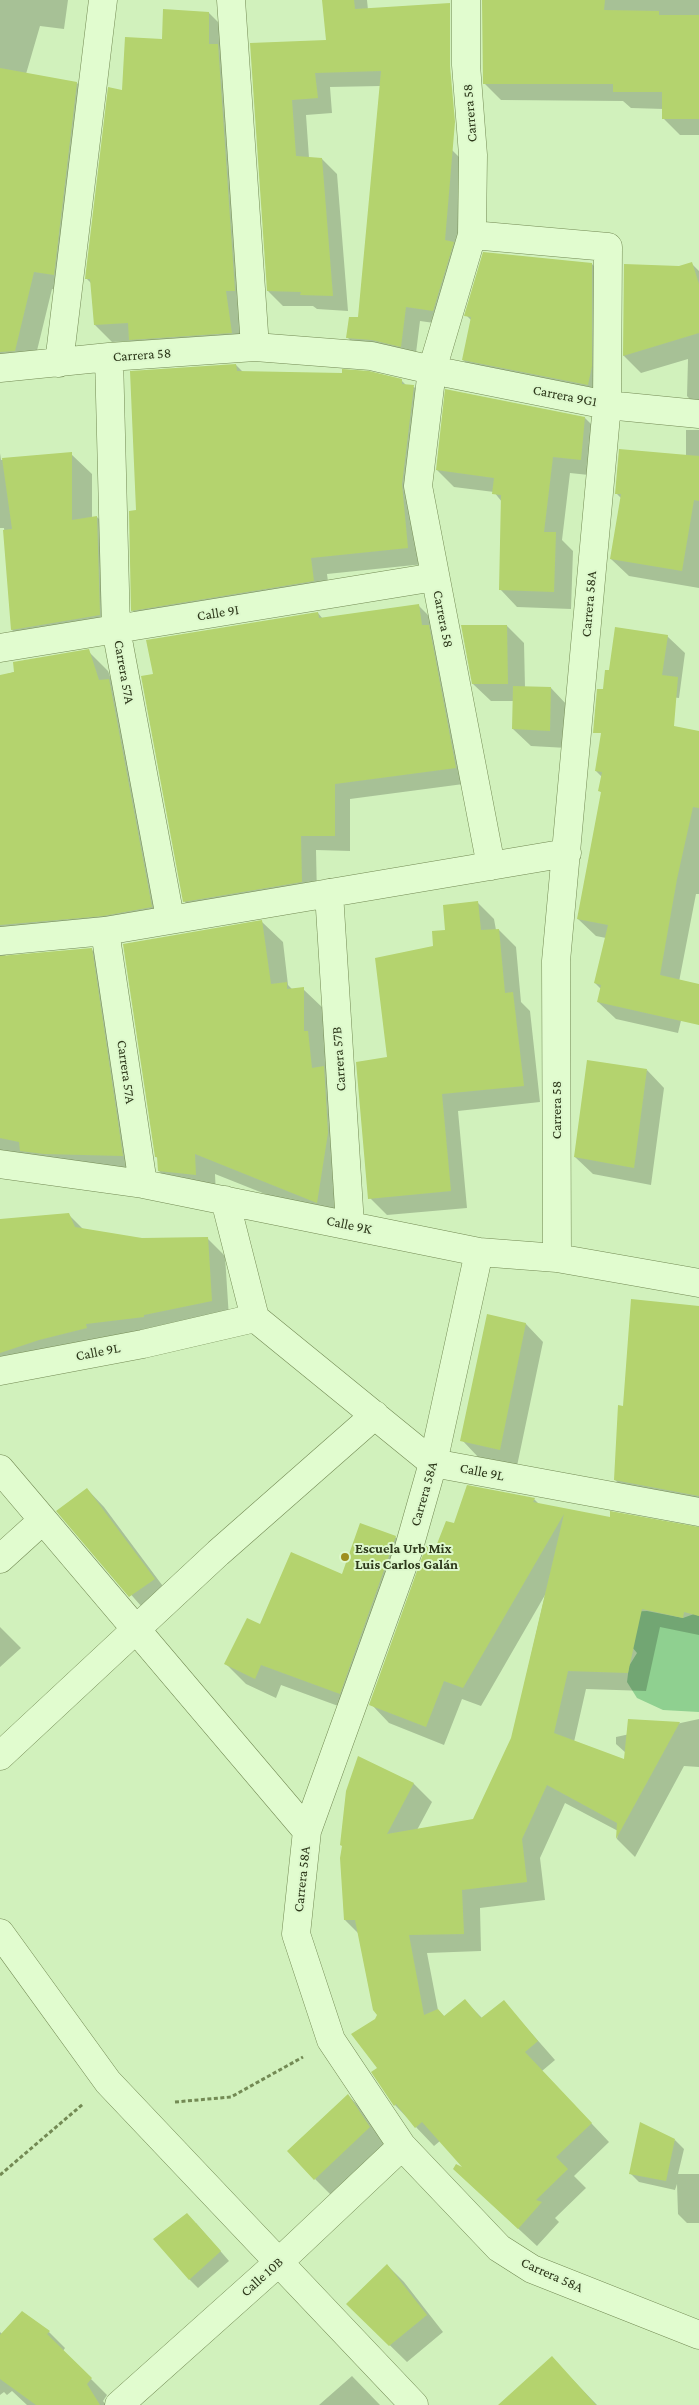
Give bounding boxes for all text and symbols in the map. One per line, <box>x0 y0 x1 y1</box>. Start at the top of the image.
street label: Carrera 58 <box>459 83 481 143</box>
street label: Carrera 58 <box>112 345 172 365</box>
street label: Carrera 9G1 <box>532 382 598 410</box>
street label: Carrera 58A <box>578 570 600 638</box>
street label: Carrera 58 <box>429 589 457 649</box>
street label: Calle 9I <box>196 601 240 625</box>
street label: Carrera 57A <box>110 639 138 705</box>
street label: Carrera 57B <box>328 1026 350 1092</box>
street label: Carrera 57A <box>113 1039 139 1105</box>
street label: Carrera 58 <box>549 1081 565 1139</box>
street label: Calle 9K <box>325 1212 373 1238</box>
street label: Calle 9L <box>74 1339 122 1365</box>
street label: Calle 9L <box>458 1459 506 1485</box>
street label: Carrera 58A <box>407 1460 441 1528</box>
place label: Escuela Urb Mix Luis Carlos Galán <box>355 1541 458 1574</box>
marker: Escuela Urb Mix Luis Carlos Galán <box>339 1551 351 1563</box>
street label: Carrera 58A <box>290 1845 314 1913</box>
street label: Calle 10B <box>237 2254 287 2300</box>
street label: Carrera 58A <box>518 2254 586 2296</box>

